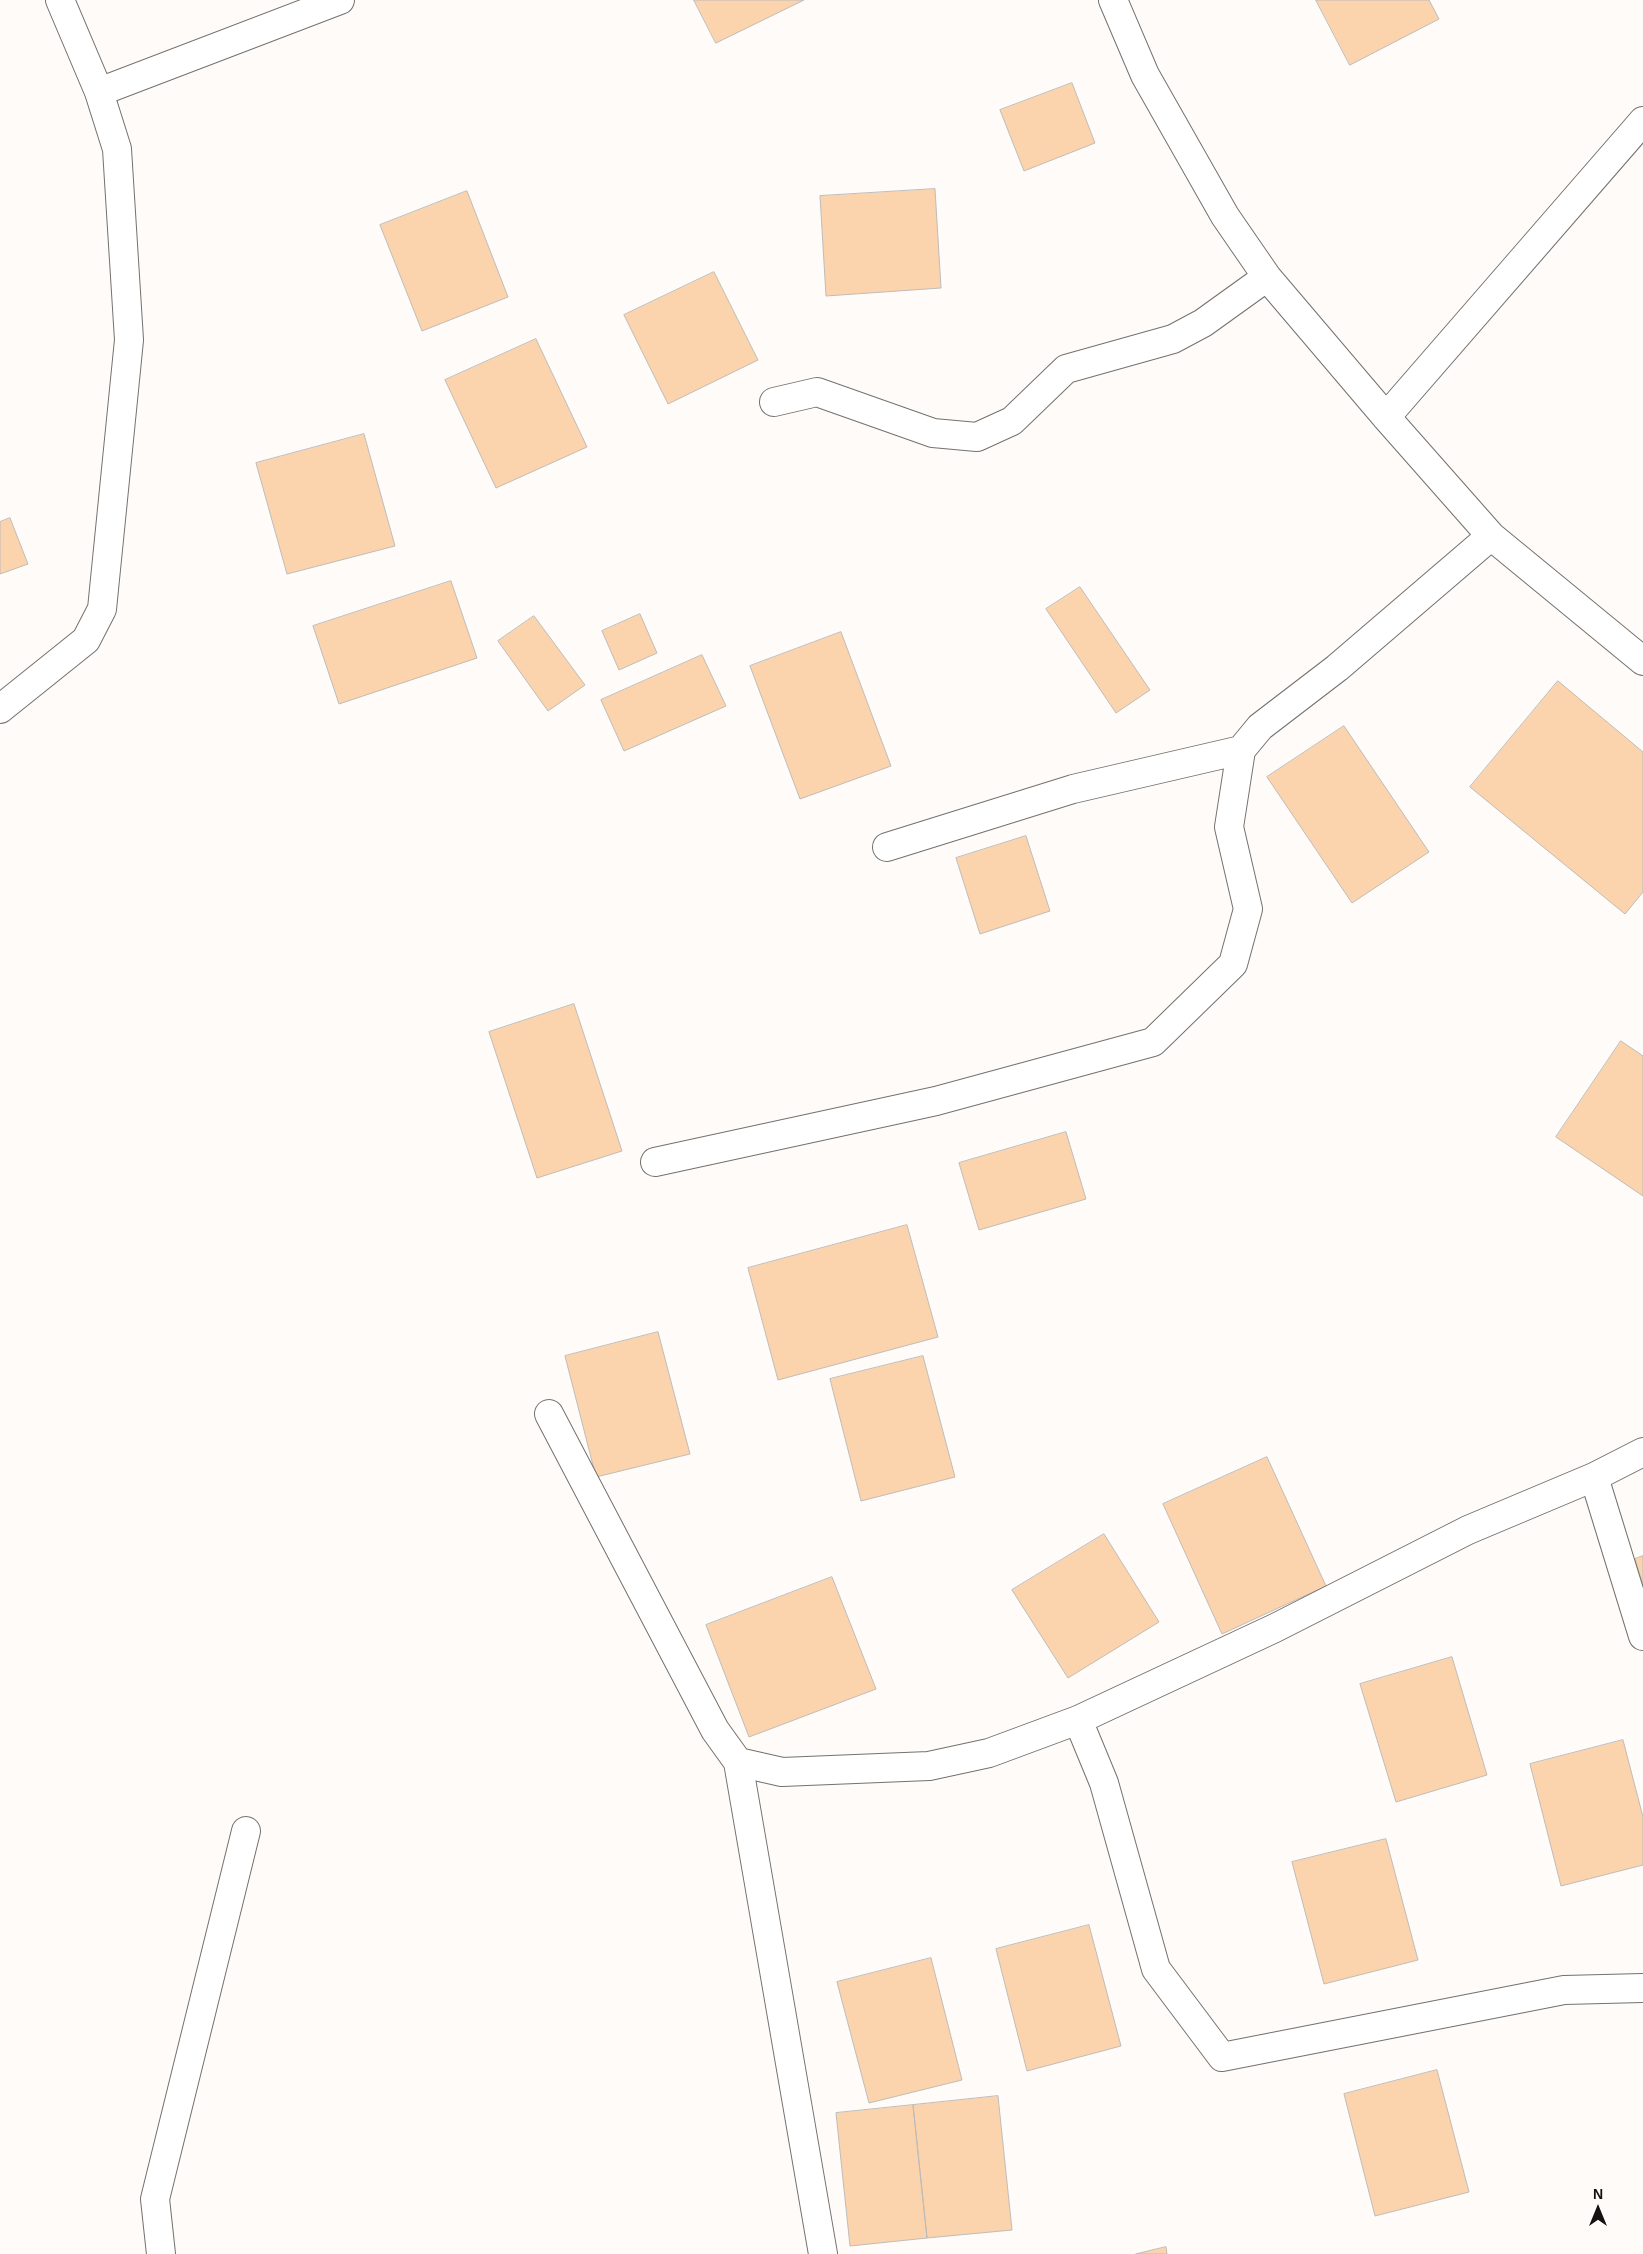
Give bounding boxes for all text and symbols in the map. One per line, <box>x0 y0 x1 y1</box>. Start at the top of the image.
north arrow <box>1573 2184 1623 2234</box>
text: N <box>1593 2186 1603 2202</box>

